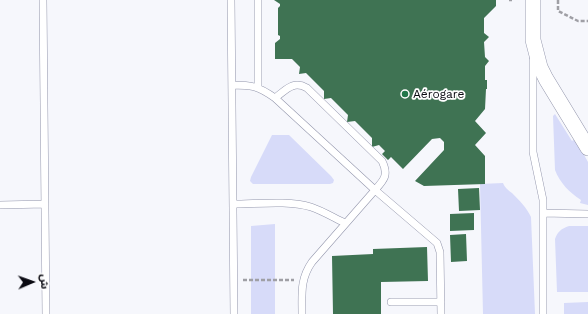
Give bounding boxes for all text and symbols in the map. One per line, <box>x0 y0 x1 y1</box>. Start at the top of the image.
place label: Aérogare <box>413 87 464 101</box>
marker: Aérogare <box>400 89 410 99</box>
north arrow <box>12 262 52 302</box>
text: ش <box>38 274 51 289</box>

